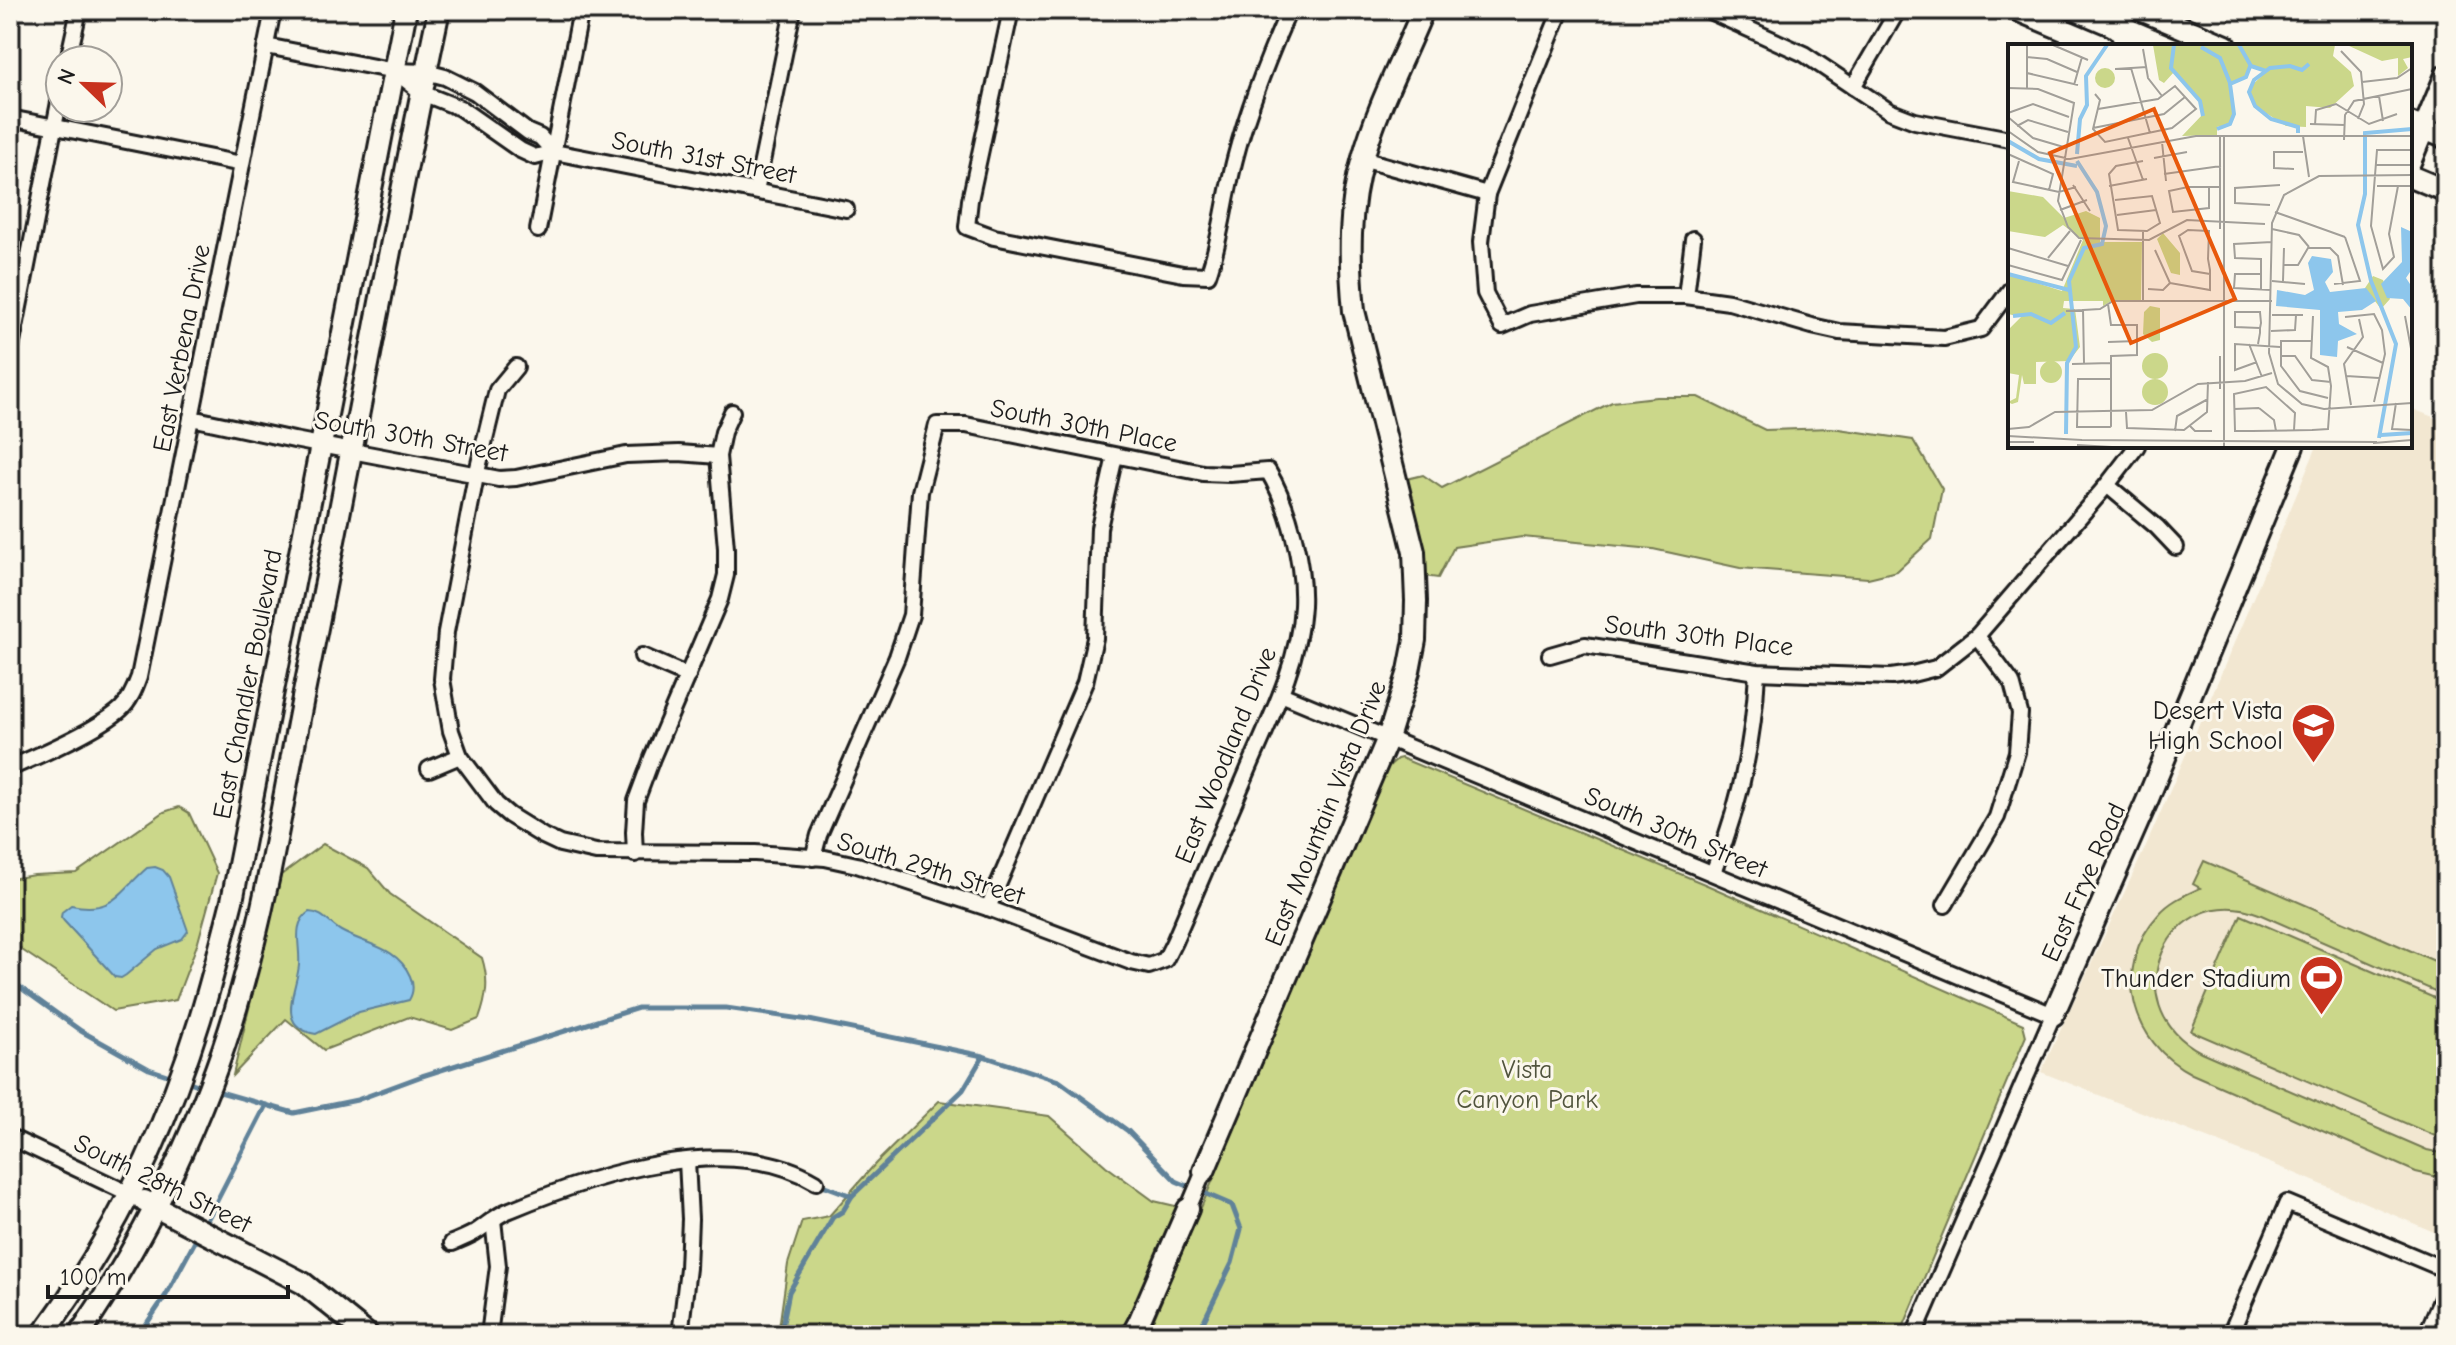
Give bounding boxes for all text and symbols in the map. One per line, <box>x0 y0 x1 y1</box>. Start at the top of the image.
north arrow <box>44 44 124 124</box>
inset map <box>2008 44 2412 448</box>
text: N <box>52 65 81 88</box>
street label: South 31st Street <box>609 125 800 191</box>
street label: East Verbena Drive <box>147 242 217 455</box>
street label: South 30th Place <box>988 393 1180 459</box>
street label: South 30th Street <box>312 405 511 469</box>
street label: East Chandler Boulevard <box>207 547 289 822</box>
street label: South 30th Place <box>1603 610 1795 662</box>
street label: East Woodland Drive <box>1169 643 1283 868</box>
street label: East Mountain Vista Drive <box>1259 676 1393 951</box>
place label: Desert Vista High School <box>2148 696 2283 756</box>
school or university icon: Desert Vista High School <box>2290 701 2338 764</box>
street label: South 30th Street <box>1580 781 1773 886</box>
street label: East Frye Road <box>2036 798 2132 966</box>
street label: South 29th Street <box>834 826 1029 912</box>
sports icon: Thunder Stadium <box>2298 954 2346 1017</box>
place label: Thunder Stadium <box>2101 964 2291 994</box>
park label: Vista Canyon Park <box>1456 1055 1598 1115</box>
street label: South 28th Street <box>69 1128 258 1240</box>
scale bar <box>48 1249 288 1299</box>
text: 100 m <box>60 1263 127 1291</box>

